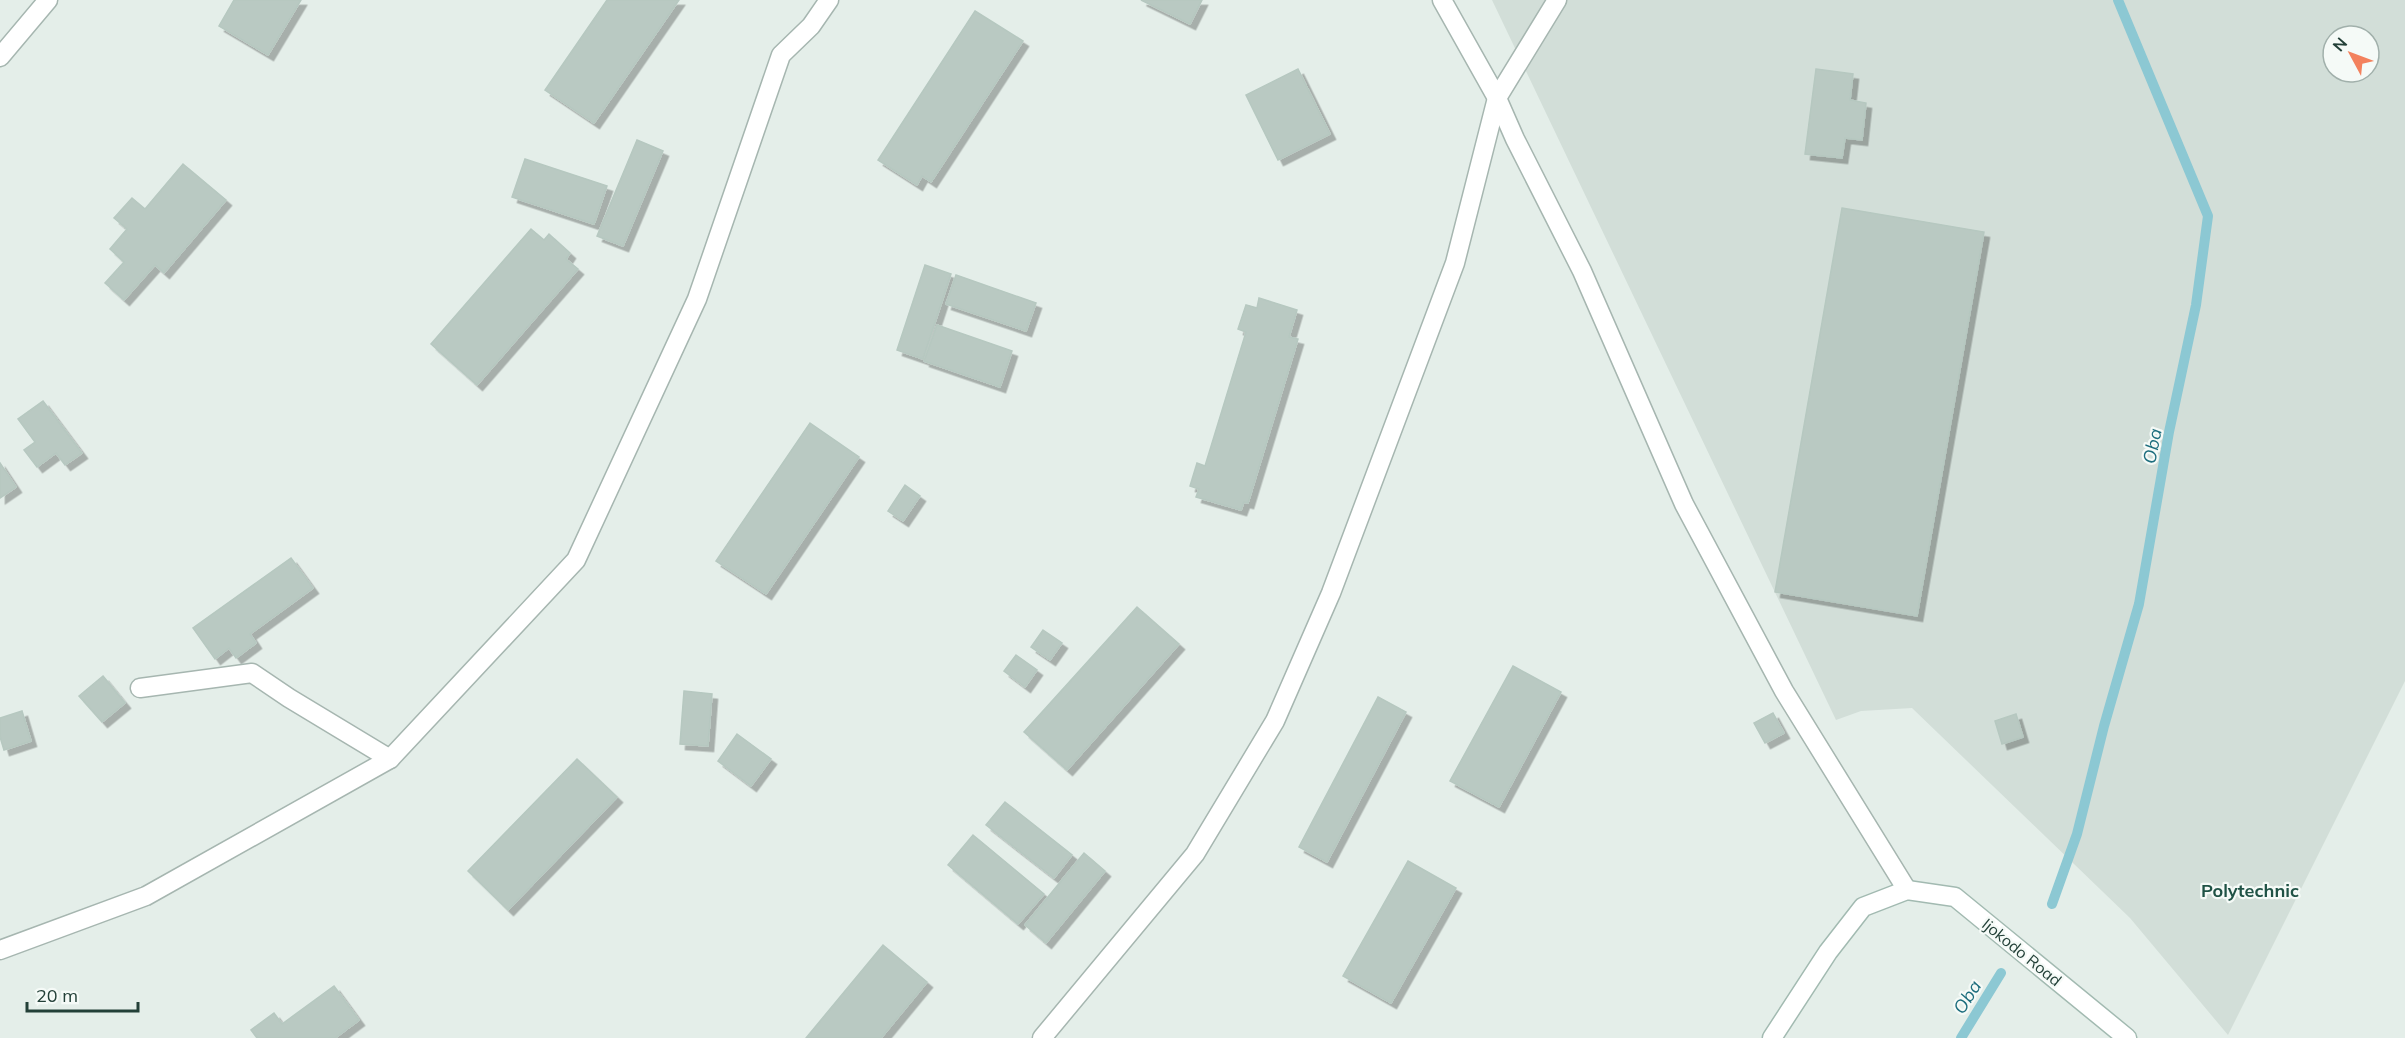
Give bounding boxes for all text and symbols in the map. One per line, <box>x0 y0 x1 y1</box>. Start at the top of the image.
north arrow <box>2321 24 2381 84</box>
text: N <box>2328 33 2351 55</box>
water label: Oba <box>2137 426 2167 466</box>
district label: Polytechnic <box>2201 879 2299 902</box>
street label: Ijokodo Road <box>1978 914 2066 990</box>
scale bar <box>27 975 138 1013</box>
water label: Oba <box>1948 976 1986 1018</box>
text: 20 m <box>36 984 78 1007</box>

